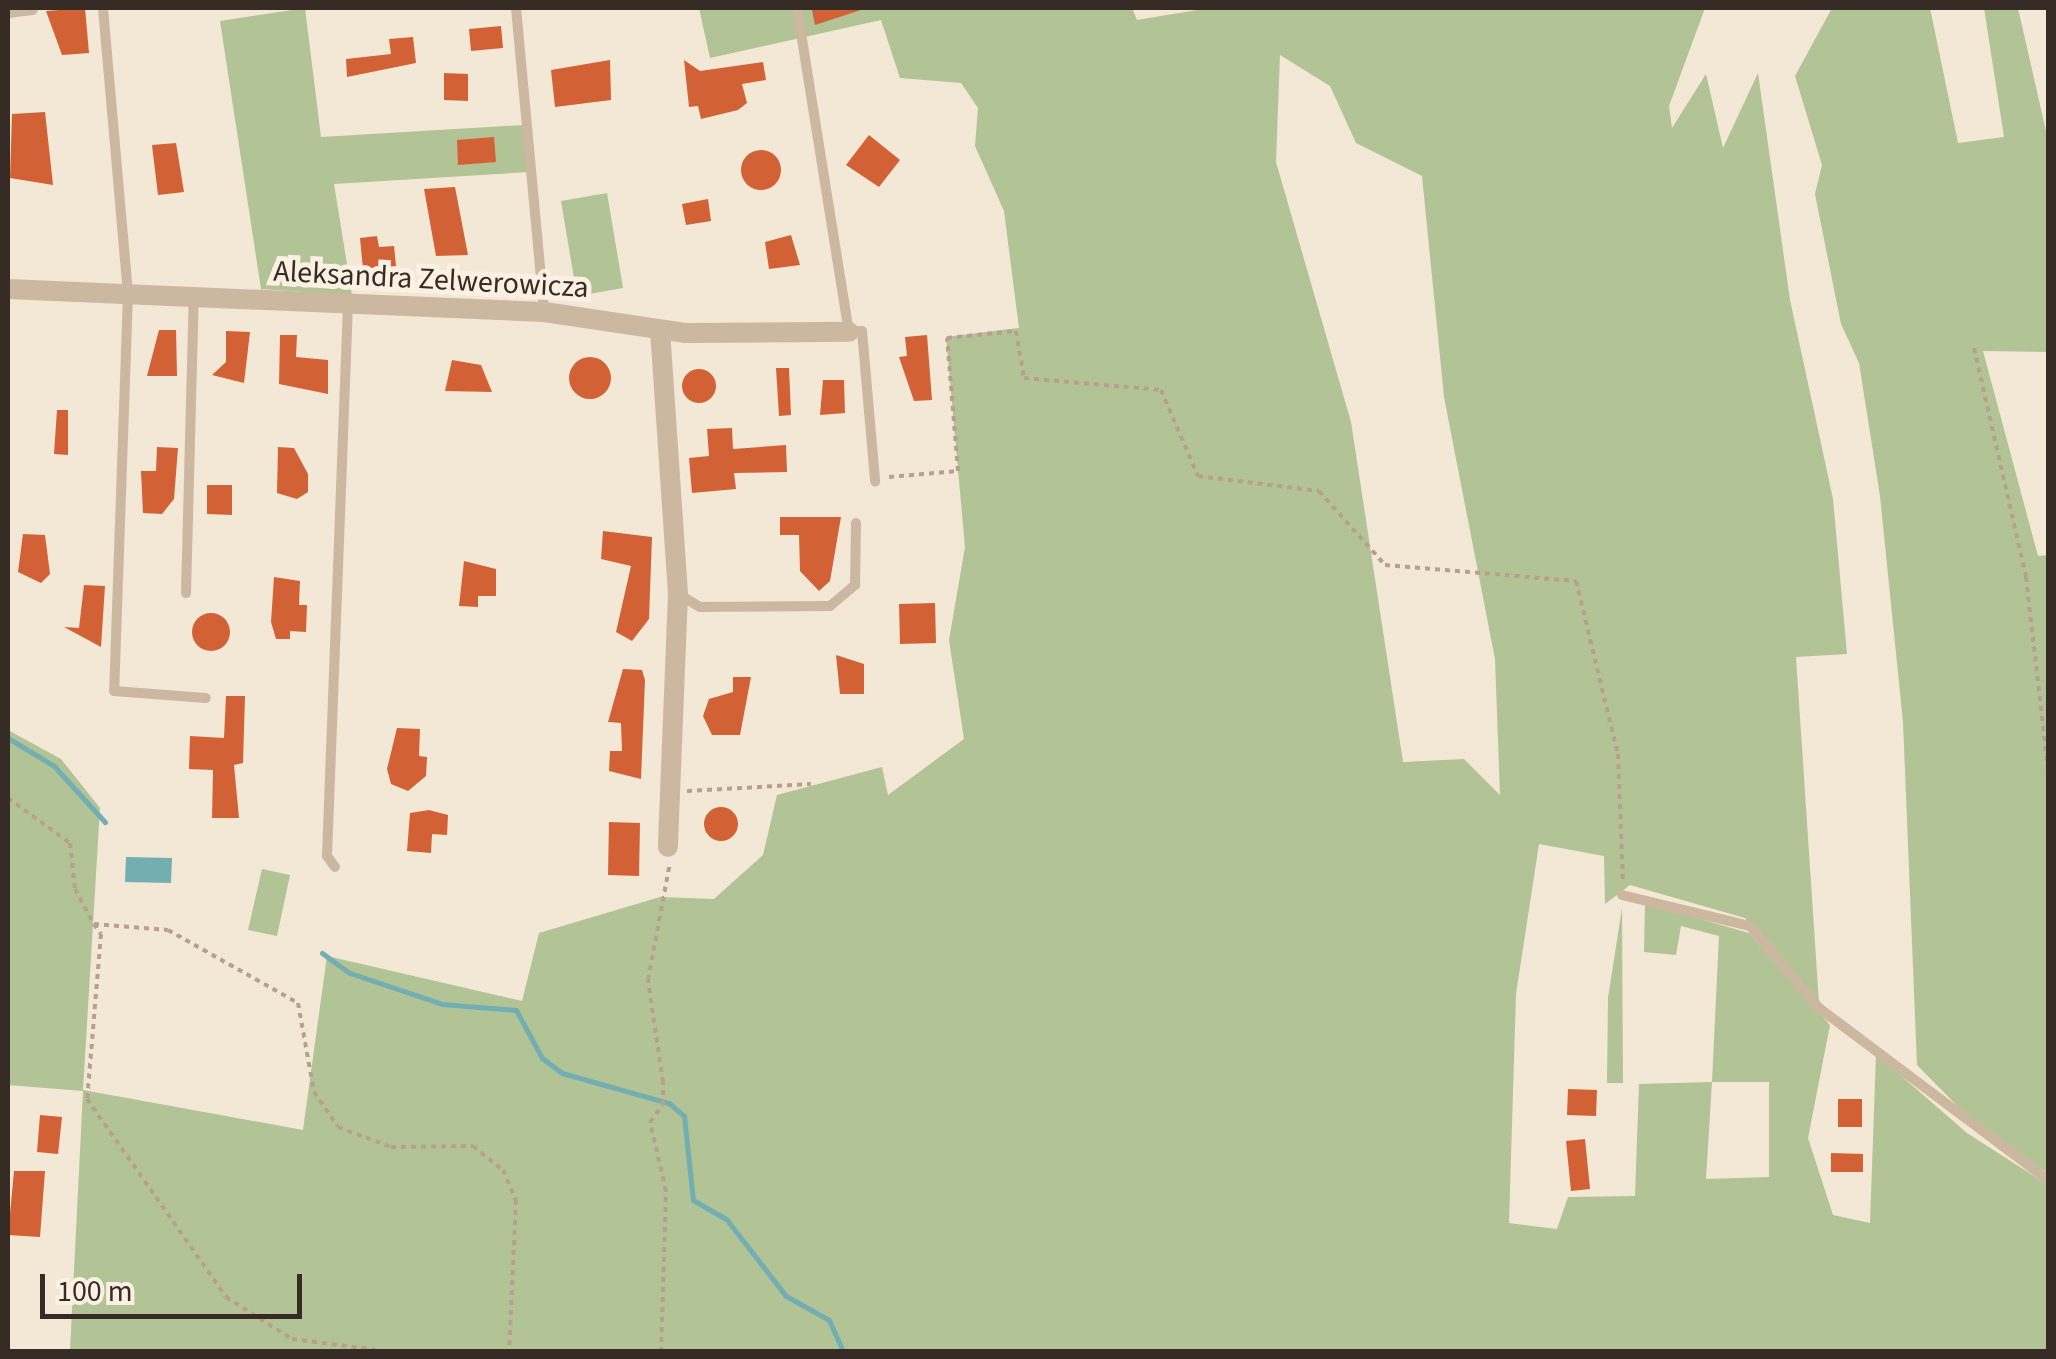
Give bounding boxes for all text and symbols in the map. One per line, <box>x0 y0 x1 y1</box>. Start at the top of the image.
street label: Aleksandra Zelwerowicza <box>272 254 590 306</box>
scale bar <box>45 1254 308 1316</box>
text: 100 m <box>57 1270 133 1313</box>

